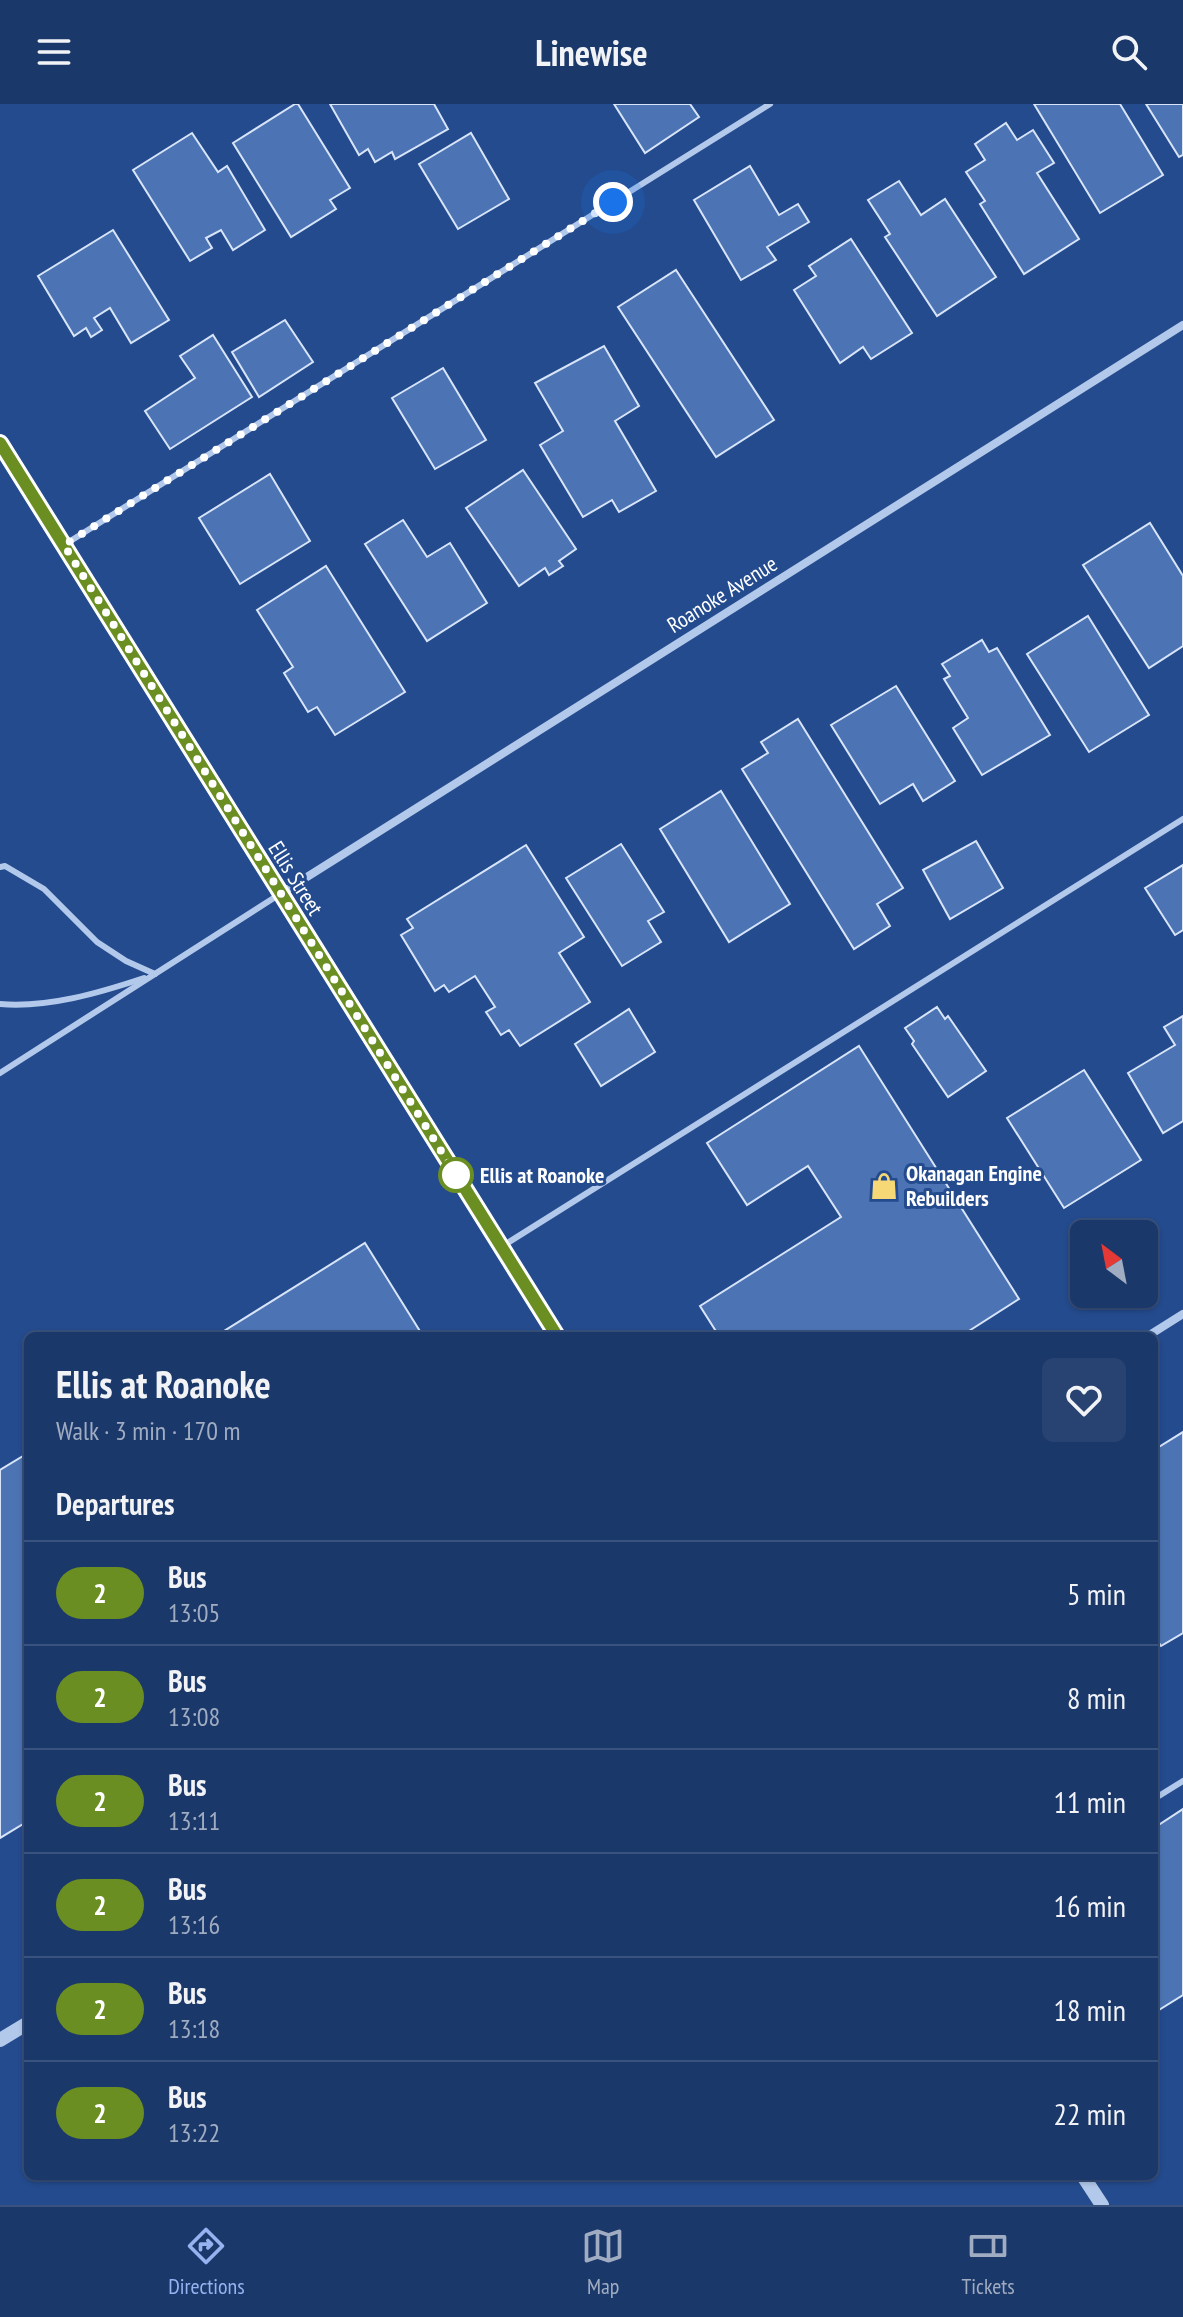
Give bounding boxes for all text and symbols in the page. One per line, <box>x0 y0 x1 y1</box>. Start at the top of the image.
text: Linewise <box>535 29 648 76</box>
icon: menu <box>32 30 76 74</box>
icon: search <box>1107 30 1151 74</box>
your location <box>593 182 633 222</box>
street label: Roanoke Avenue <box>662 549 782 639</box>
street label: Ellis Street <box>262 836 330 920</box>
marker: Ellis at Roanoke <box>439 1158 473 1192</box>
place label: Okanagan Engine Rebuilders <box>906 1159 1042 1212</box>
place label: Ellis at Roanoke <box>480 1161 604 1189</box>
shop icon: Okanagan Engine Rebuilders <box>869 1171 899 1201</box>
north arrow <box>1070 1220 1158 1308</box>
map controls <box>1070 1220 1158 1308</box>
button: heart <box>1042 1358 1126 1442</box>
text: Ellis at Roanoke <box>56 1359 271 1408</box>
text: Walk · 3 min · 170 m <box>56 1414 240 1447</box>
text: Departures <box>56 1484 174 1523</box>
text: Bus <box>168 1557 207 1596</box>
text: 2 <box>93 1574 107 1611</box>
text: 5 min <box>1067 1574 1126 1613</box>
text: 13:05 <box>168 1596 220 1629</box>
text: Bus <box>168 1661 207 1700</box>
text: 2 <box>93 1678 107 1715</box>
text: 8 min <box>1067 1678 1126 1717</box>
text: 13:08 <box>168 1700 220 1733</box>
text: Bus <box>168 1765 207 1804</box>
text: 2 <box>93 1782 107 1819</box>
text: 11 min <box>1053 1782 1126 1821</box>
text: 13:11 <box>168 1804 220 1837</box>
text: Bus <box>168 1869 207 1908</box>
text: 2 <box>93 1886 107 1923</box>
text: 16 min <box>1053 1886 1126 1925</box>
text: 13:16 <box>168 1908 220 1941</box>
text: Bus <box>168 1973 207 2012</box>
text: 2 <box>93 1990 107 2027</box>
text: 18 min <box>1053 1990 1126 2029</box>
text: 13:18 <box>168 2012 220 2045</box>
text: Bus <box>168 2077 207 2116</box>
text: 2 <box>93 2094 107 2131</box>
text: 22 min <box>1053 2094 1126 2133</box>
text: 13:22 <box>168 2116 220 2149</box>
tab: Directions <box>168 2224 245 2300</box>
tab: Map <box>581 2224 625 2300</box>
tab: Tickets <box>961 2224 1015 2300</box>

